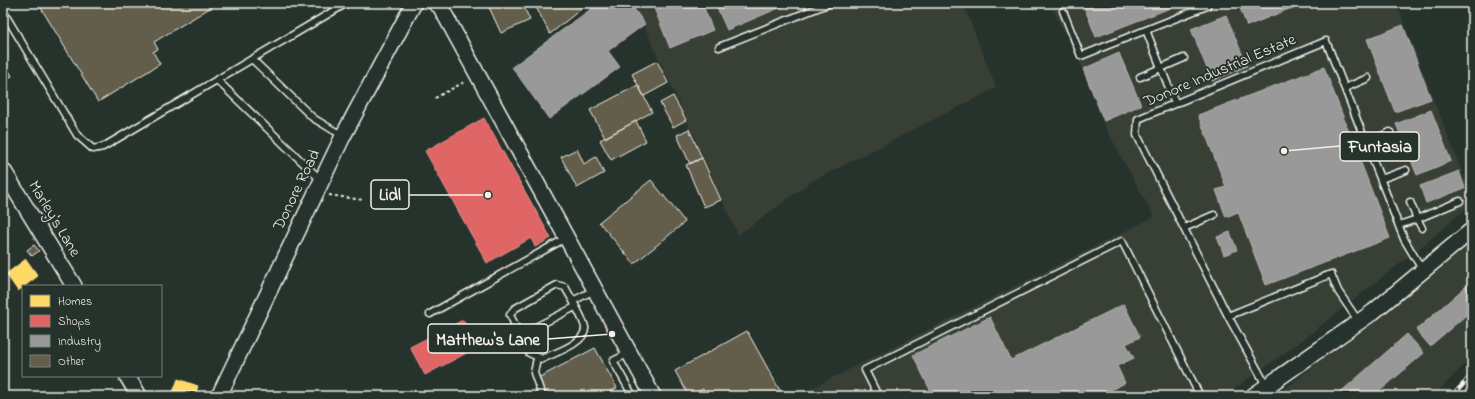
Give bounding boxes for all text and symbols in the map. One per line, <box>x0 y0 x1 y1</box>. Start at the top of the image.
street label: Donore Industrial Estate <box>1139 28 1301 114</box>
callout: Funtasia <box>1340 132 1419 161</box>
text: Funtasia <box>1347 135 1412 160</box>
street label: Donore Road <box>267 146 327 235</box>
street label: Marley's Lane <box>22 176 87 263</box>
callout: Lidl <box>371 180 409 209</box>
text: Lidl <box>379 183 401 208</box>
legend <box>22 285 162 377</box>
text: Homes <box>58 293 92 311</box>
text: Shops <box>58 313 90 331</box>
callout: Matthew's Lane <box>428 324 548 353</box>
text: Matthew's Lane <box>436 328 541 353</box>
text: Industry <box>58 333 101 352</box>
text: Other <box>58 353 85 371</box>

